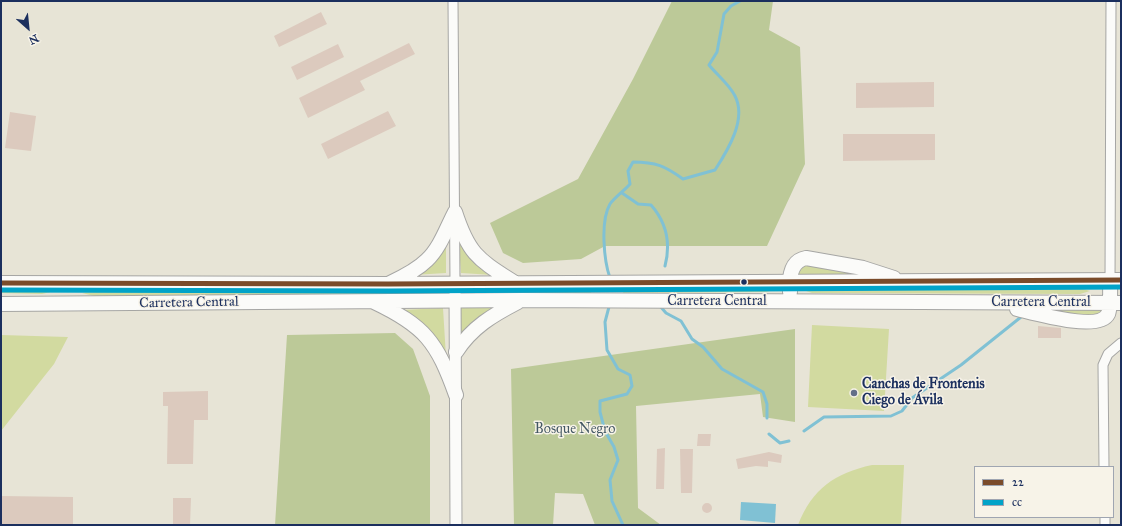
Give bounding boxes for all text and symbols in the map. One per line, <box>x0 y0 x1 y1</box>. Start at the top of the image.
north arrow <box>8 8 48 48</box>
text: N <box>27 31 41 47</box>
unlabelled marker <box>739 277 749 287</box>
street label: Carretera Central <box>139 294 239 312</box>
street label: Carretera Central <box>667 294 767 310</box>
street label: Carretera Central <box>991 295 1091 311</box>
place label: Canchas de Frontenis Ciego de Ávila <box>862 377 985 410</box>
marker: Canchas de Frontenis Ciego de Ávila <box>849 388 859 398</box>
park label: Bosque Negro <box>535 422 615 438</box>
legend <box>974 466 1114 518</box>
text: 22 <box>1012 475 1024 489</box>
text: cc <box>1012 495 1022 509</box>

